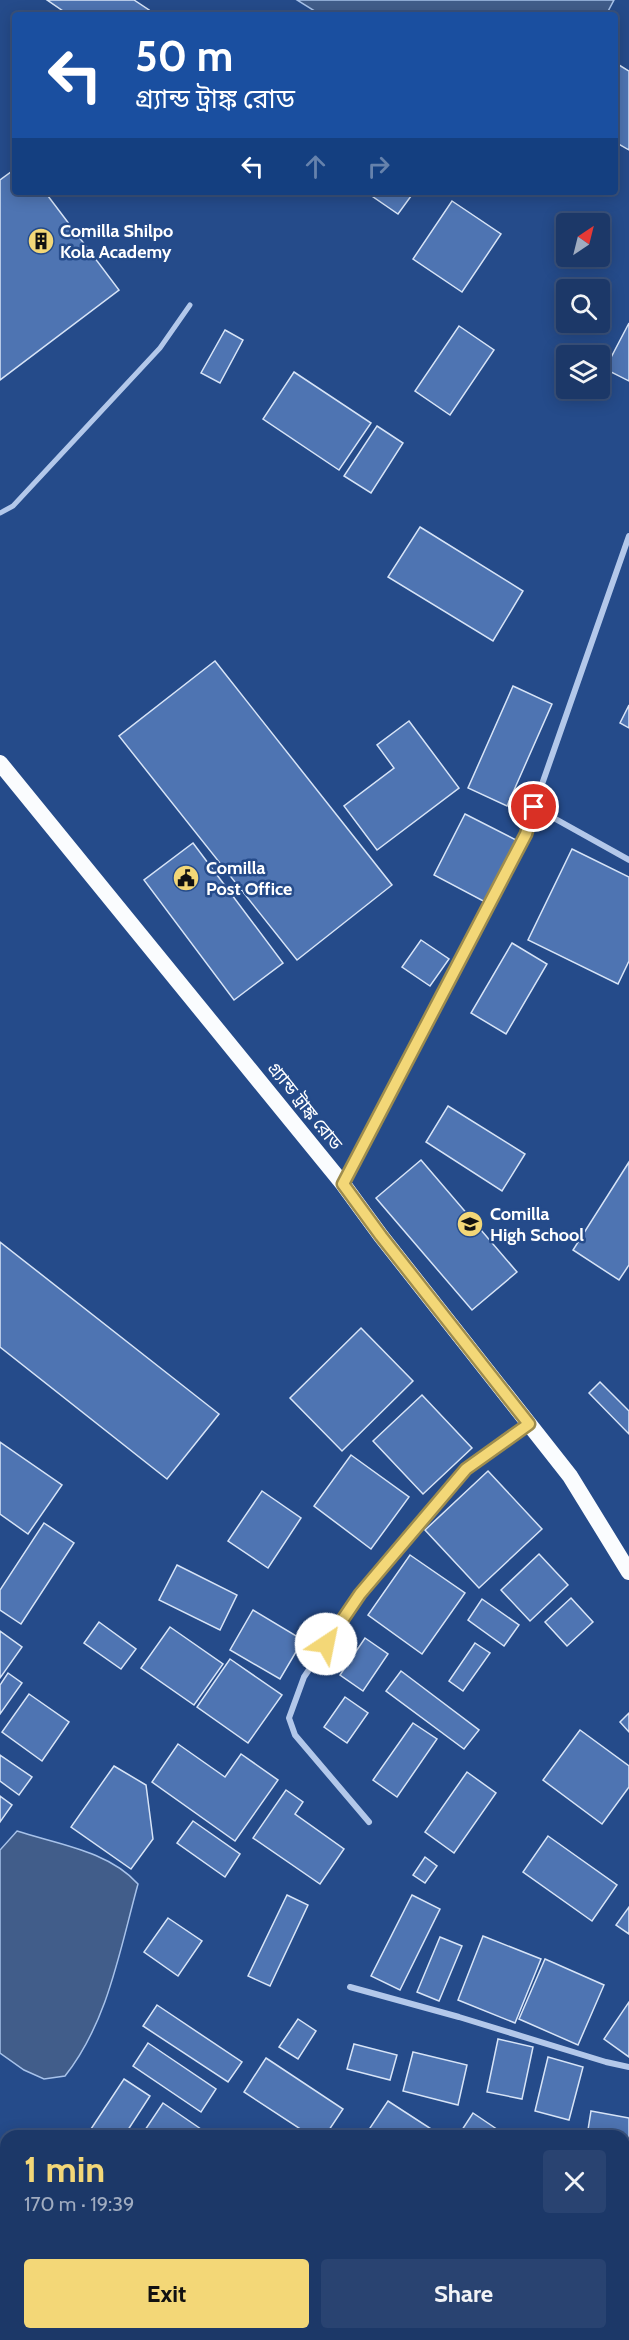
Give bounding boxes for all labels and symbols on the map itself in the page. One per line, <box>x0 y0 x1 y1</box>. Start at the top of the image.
north arrow <box>556 213 610 267</box>
place label: Comilla Shilpo Kola Academy <box>60 220 173 263</box>
building icon: Comilla Shilpo Kola Academy <box>26 226 56 256</box>
pin <box>508 781 559 832</box>
place label: Comilla Post Office <box>206 857 292 900</box>
public building icon: Comilla Post Office <box>171 863 201 893</box>
street label: গ্র্যান্ড ট্রাঙ্ক রোড <box>263 1058 347 1154</box>
place label: Comilla High School <box>490 1203 584 1246</box>
school or university icon: Comilla High School <box>455 1209 485 1239</box>
position arrow <box>294 1612 358 1676</box>

